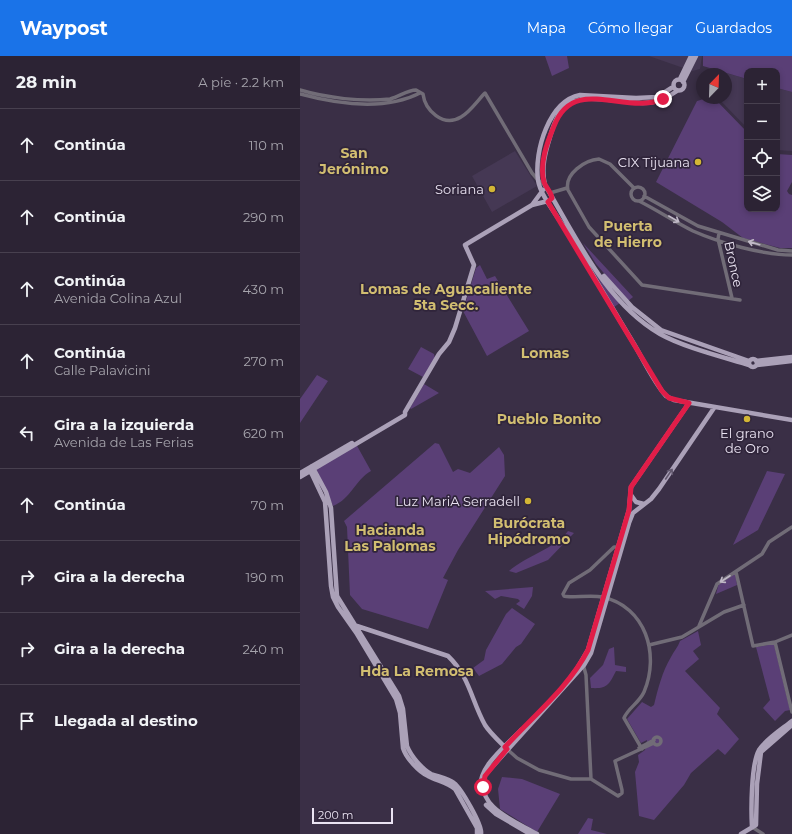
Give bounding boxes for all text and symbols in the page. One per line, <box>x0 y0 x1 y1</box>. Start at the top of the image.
text: Waypost <box>20 17 108 40</box>
text: Mapa <box>527 19 566 37</box>
text: Cómo llegar <box>588 19 673 37</box>
text: Guardados <box>695 19 772 37</box>
north arrow <box>696 68 732 104</box>
map controls <box>744 68 780 212</box>
button: + <box>744 68 780 104</box>
text: 28 min <box>16 72 77 92</box>
text: A pie · 2.2 km <box>198 74 284 90</box>
route end <box>654 90 672 108</box>
button: − <box>744 104 780 140</box>
icon: ahead <box>16 134 38 156</box>
text: Continúa <box>54 135 126 154</box>
text: 110 m <box>249 137 284 153</box>
button: locate <box>744 140 780 176</box>
district label: San Jerónimo <box>318 144 389 178</box>
place label: CIX Tijuana <box>618 154 690 170</box>
marker: CIX Tijuana <box>693 157 703 167</box>
button: layers <box>744 176 780 212</box>
place label: Soriana <box>435 181 484 197</box>
marker: Soriana <box>487 184 497 194</box>
icon: ahead <box>16 206 38 228</box>
text: Continúa <box>54 207 126 226</box>
text: 290 m <box>243 209 284 225</box>
one-way arrow <box>667 216 679 224</box>
district label: Puerta de Hierro <box>594 217 662 251</box>
street label: Bronce <box>721 239 747 289</box>
one-way arrow <box>748 239 761 246</box>
text: Continúa <box>54 271 126 290</box>
icon: ahead <box>16 278 38 300</box>
district label: Lomas de Aguacaliente 5ta Secc. <box>360 280 532 314</box>
text: 430 m <box>242 281 284 297</box>
text: Avenida Colina Azul <box>54 290 182 306</box>
text: Continúa <box>54 343 126 362</box>
district label: Lomas <box>521 344 570 362</box>
icon: ahead <box>16 350 38 372</box>
text: 270 m <box>243 353 284 369</box>
text: Calle Palavicini <box>54 362 150 378</box>
district label: Pueblo Bonito <box>497 410 601 428</box>
marker: El grano de Oro <box>742 414 752 424</box>
text: Gira a la izquierda <box>54 415 194 434</box>
icon: left <box>16 422 38 444</box>
text: 620 m <box>243 425 284 441</box>
place label: El grano de Oro <box>720 425 774 456</box>
text: Avenida de Las Ferias <box>54 434 193 450</box>
one-way arrow <box>665 469 673 480</box>
place label: Luz MariA Serradell <box>395 493 520 509</box>
icon: ahead <box>16 494 38 516</box>
text: Continúa <box>54 495 126 514</box>
marker: Luz MariA Serradell <box>523 496 533 506</box>
text: 70 m <box>251 497 284 513</box>
district label: Burócrata Hipódromo <box>487 514 571 548</box>
district label: Hacianda Las Palomas <box>344 521 436 555</box>
icon: right <box>16 566 38 588</box>
text: Gira a la derecha <box>54 567 185 586</box>
text: 190 m <box>246 569 284 585</box>
one-way arrow <box>720 575 731 583</box>
icon: right <box>16 638 38 660</box>
text: Gira a la derecha <box>54 639 185 658</box>
text: 240 m <box>243 641 284 657</box>
district label: Hda La Remosa <box>360 662 474 680</box>
icon: arrive <box>16 710 38 732</box>
text: Llegada al destino <box>54 711 198 730</box>
route start <box>474 778 492 796</box>
scale bar <box>312 806 393 825</box>
text: 200 m <box>318 808 353 822</box>

